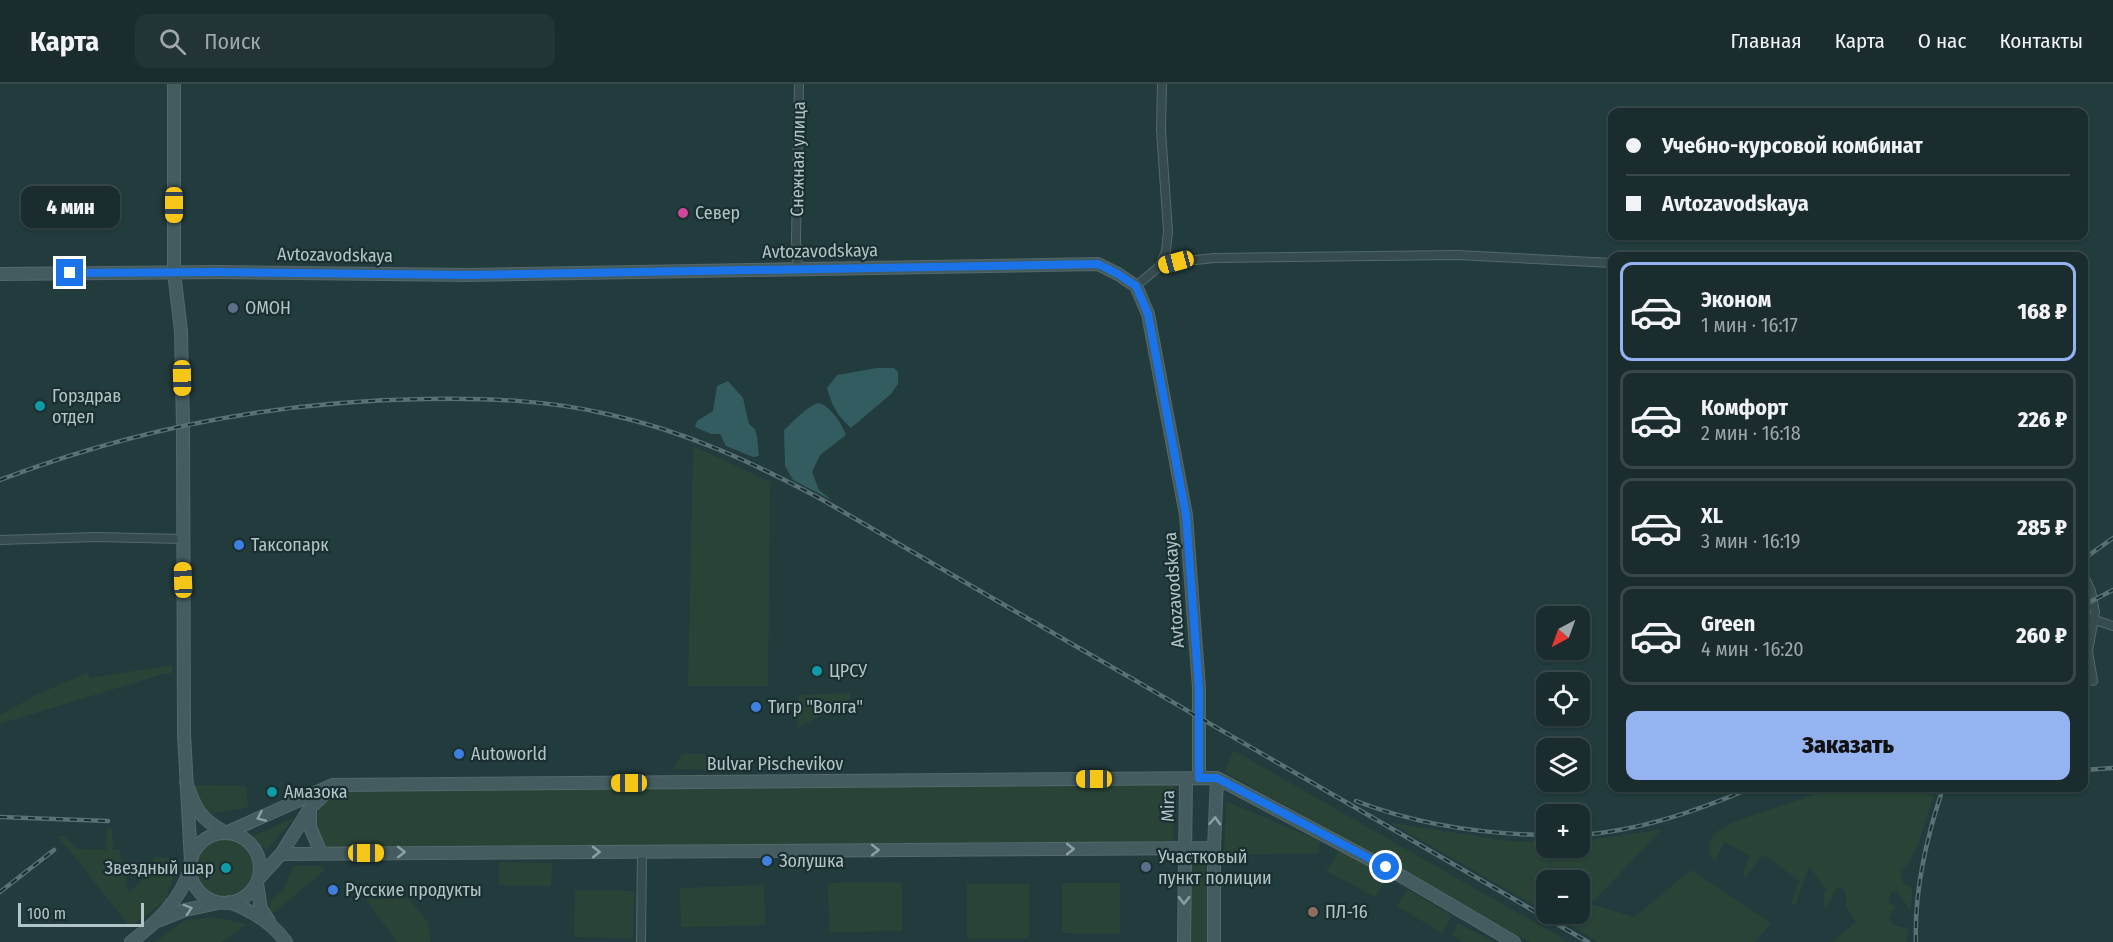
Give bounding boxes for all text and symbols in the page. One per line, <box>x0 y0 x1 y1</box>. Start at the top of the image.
search box <box>135 14 555 68</box>
text: Карта <box>30 25 99 58</box>
icon: search <box>156 25 189 58</box>
text: Поиск <box>204 28 261 55</box>
text: Главная <box>1731 28 1802 54</box>
text: Карта <box>1835 28 1885 54</box>
text: О нас <box>1918 28 1966 54</box>
text: Контакты <box>1999 28 2083 54</box>
street label: Снежная улица <box>786 101 810 217</box>
text: Учебно-курсовой комбинат <box>1662 132 1923 159</box>
callout: 4 мин <box>20 186 119 228</box>
car <box>165 187 183 223</box>
text: Avtozavodskaya <box>1662 190 1809 217</box>
text: 4 мин <box>46 195 95 219</box>
place label: Север <box>695 202 740 224</box>
marker: Север <box>676 206 690 220</box>
street label: Avtozavodskaya <box>762 239 878 263</box>
street label: Avtozavodskaya <box>277 243 393 267</box>
car <box>1156 249 1196 275</box>
route end <box>56 259 83 286</box>
icon: car <box>1629 285 1683 339</box>
text: Эконом <box>1701 286 1771 313</box>
place label: ОМОН <box>245 297 291 319</box>
text: 168 ₽ <box>2017 298 2067 325</box>
marker: ОМОН <box>226 301 240 315</box>
text: 1 мин · 16:17 <box>1701 313 1798 337</box>
car <box>173 360 191 396</box>
place label: Горздрав отдел <box>52 385 121 428</box>
icon: car <box>1629 393 1683 447</box>
text: Комфорт <box>1701 394 1788 421</box>
marker: Горздрав отдел <box>33 399 47 413</box>
text: 226 ₽ <box>2018 406 2067 433</box>
text: 2 мин · 16:18 <box>1701 421 1801 445</box>
icon: car <box>1629 501 1683 555</box>
text: XL <box>1701 502 1723 529</box>
text: 285 ₽ <box>2017 514 2067 541</box>
text: 3 мин · 16:19 <box>1701 529 1801 553</box>
street label: Avtozavodskaya <box>1159 531 1189 649</box>
place label: Таксопарк <box>251 534 329 556</box>
marker: Таксопарк <box>232 538 246 552</box>
car <box>173 562 193 598</box>
north arrow <box>1536 606 1590 660</box>
map controls <box>1536 606 1590 924</box>
icon: car <box>1629 609 1683 663</box>
text: Green <box>1701 610 1755 637</box>
text: 260 ₽ <box>2016 622 2067 649</box>
text: 4 мин · 16:20 <box>1701 637 1804 661</box>
place label: ЦРСУ <box>829 660 867 682</box>
marker: ЦРСУ <box>810 664 824 678</box>
button: locate <box>1536 672 1590 726</box>
place label: Тигр "Волга" <box>768 696 863 718</box>
marker: Тигр "Волга" <box>749 700 763 714</box>
button: Заказать <box>1626 711 2070 780</box>
button: layers <box>1536 738 1590 792</box>
place label: Autoworld <box>471 743 547 765</box>
marker: Autoworld <box>452 747 466 761</box>
street label: Bulvar Pischevikov <box>707 753 843 775</box>
car <box>1076 770 1112 788</box>
car <box>611 774 647 792</box>
place label: Амазока <box>284 781 348 803</box>
marker: Амазока <box>265 785 279 799</box>
street label: Mira <box>1157 790 1179 822</box>
button: + <box>1536 804 1590 858</box>
one-way arrow <box>256 810 267 822</box>
one-way arrow <box>1209 816 1222 825</box>
one-way arrow <box>1065 843 1074 855</box>
car <box>348 844 384 862</box>
one-way arrow <box>870 844 879 856</box>
one-way arrow <box>396 846 405 858</box>
one-way arrow <box>591 846 600 858</box>
place label: Участковый пункт полиции <box>1157 846 1272 889</box>
place label: Золушка <box>779 850 844 872</box>
route start <box>1372 853 1399 880</box>
marker: Золушка <box>760 854 774 868</box>
place label: Звездный шар <box>104 857 214 879</box>
marker: Участковый пункт полиции <box>1139 860 1153 874</box>
marker: Звездный шар <box>219 861 233 875</box>
button: − <box>1536 870 1590 924</box>
place label: Русские продукты <box>345 879 482 901</box>
marker: Русские продукты <box>326 883 340 897</box>
one-way arrow <box>1178 895 1190 904</box>
scale bar <box>18 900 144 928</box>
place label: ПЛ-16 <box>1325 901 1368 923</box>
text: 100 m <box>27 904 66 923</box>
one-way arrow <box>182 904 193 916</box>
marker: ПЛ-16 <box>1306 905 1320 919</box>

